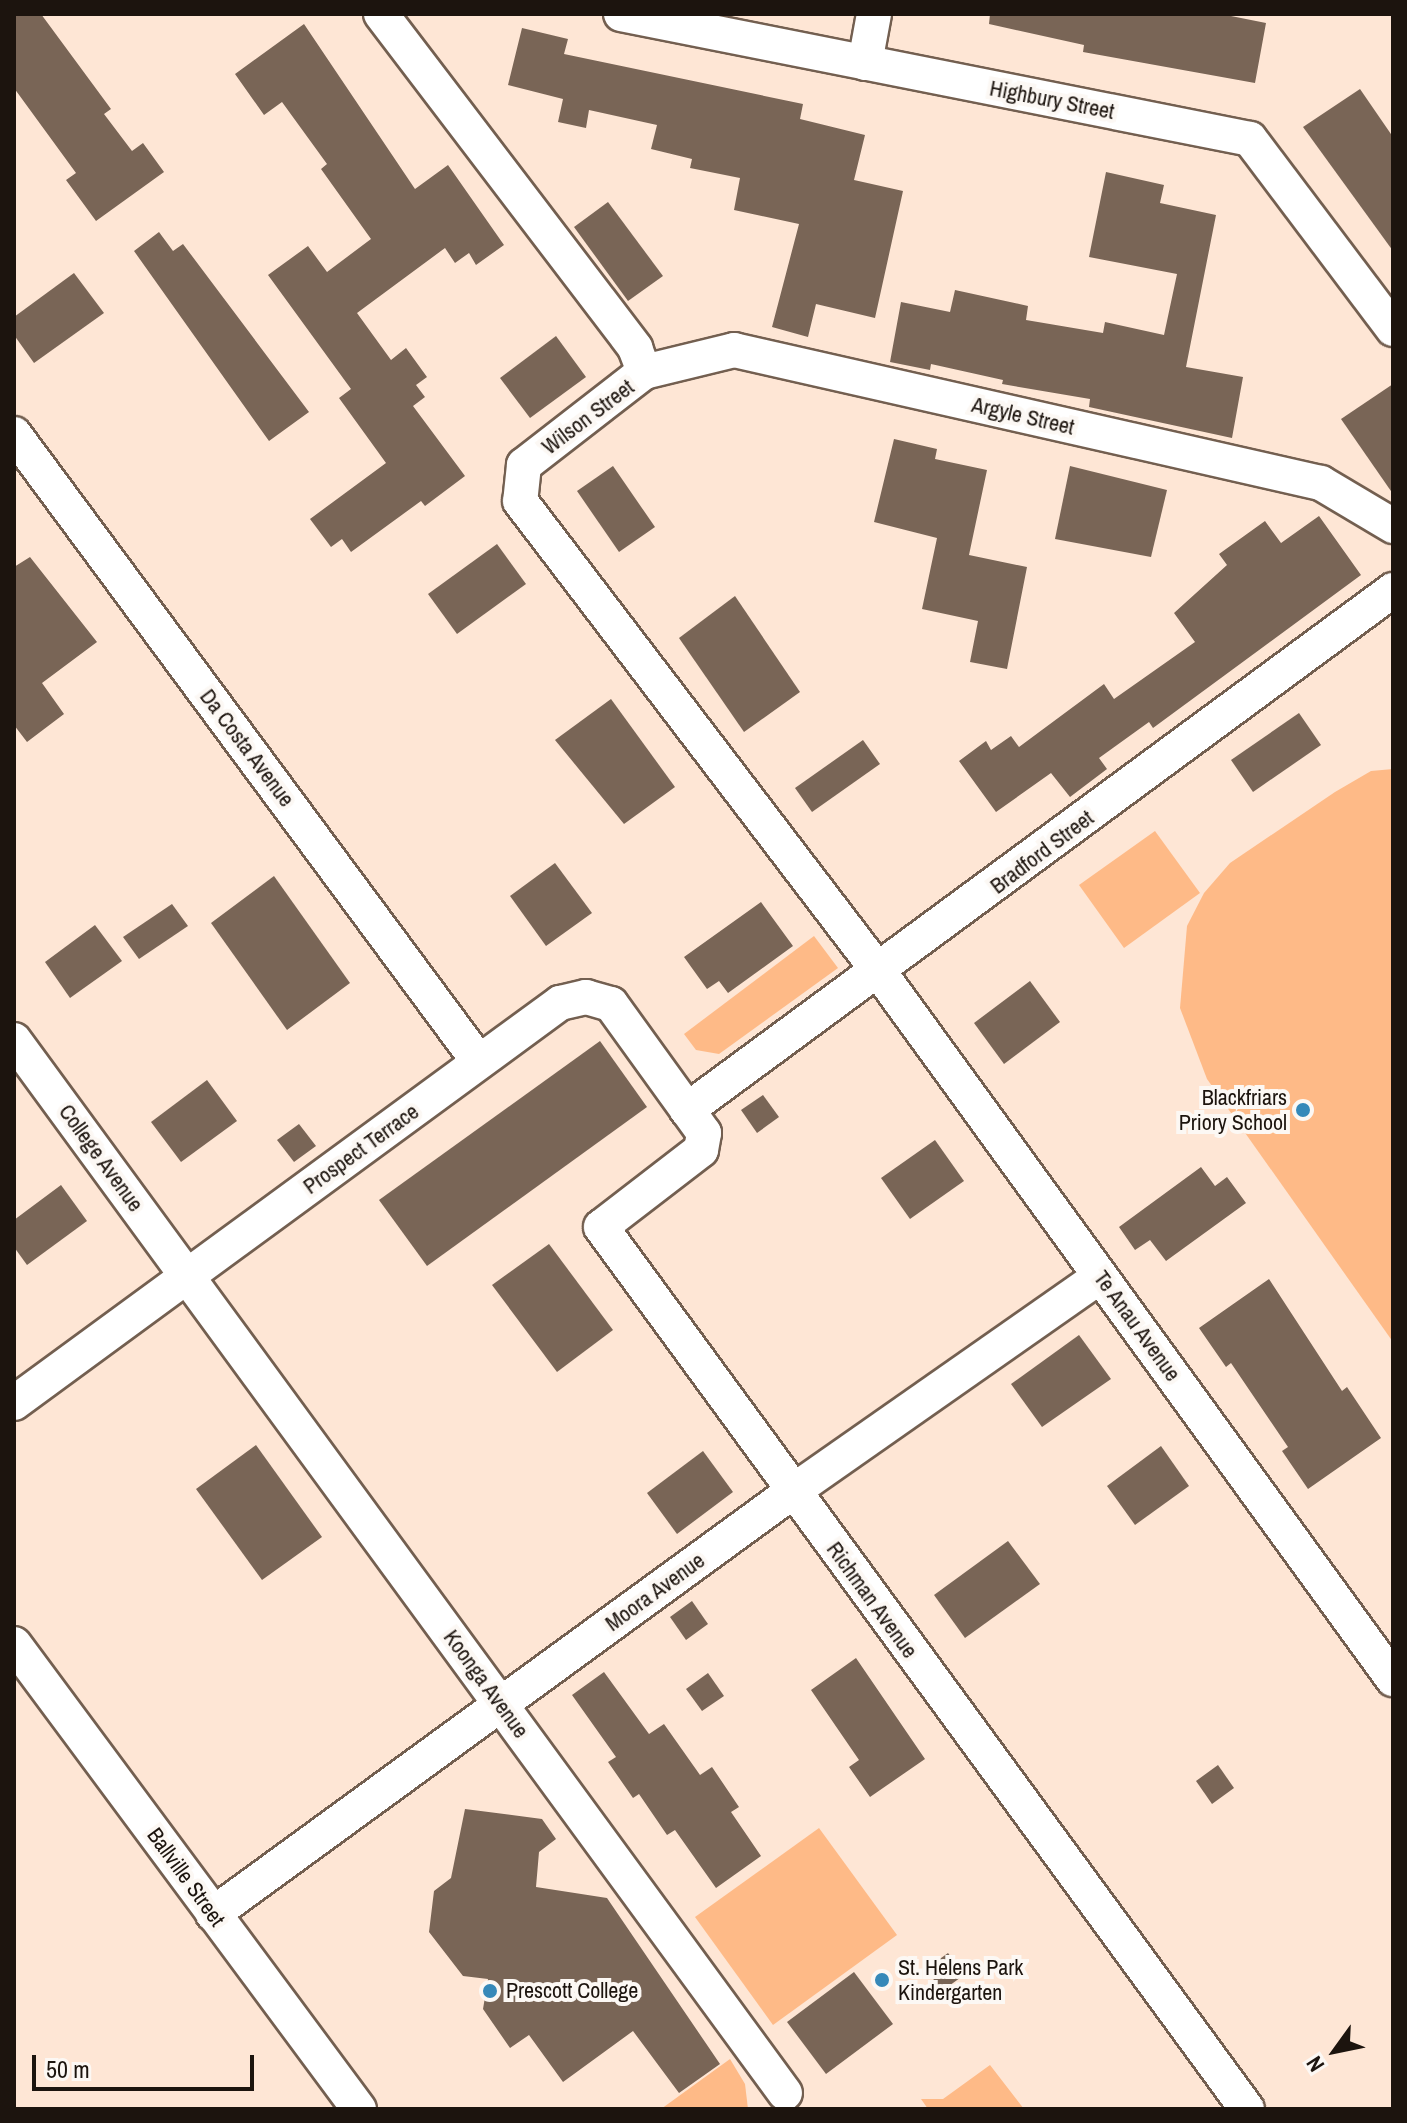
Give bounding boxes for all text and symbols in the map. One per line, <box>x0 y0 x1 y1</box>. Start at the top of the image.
street label: Highbury Street <box>987 75 1117 125</box>
street label: Wilson Street <box>537 374 639 460</box>
street label: Argyle Street <box>969 391 1077 441</box>
street label: Da Costa Avenue <box>194 684 300 812</box>
street label: Bradford Street <box>985 805 1099 899</box>
place label: Blackfriars Priory School <box>1179 1084 1287 1136</box>
street label: Prospect Terrace <box>298 1098 424 1200</box>
street label: College Avenue <box>53 1099 149 1217</box>
marker: Blackfriars Priory School <box>1294 1101 1312 1119</box>
street label: Te Anau Avenue <box>1088 1265 1186 1387</box>
street label: Richman Avenue <box>821 1536 923 1664</box>
street label: Moora Avenue <box>600 1547 710 1637</box>
street label: Koonga Avenue <box>438 1624 534 1744</box>
street label: Ballville Street <box>141 1823 231 1931</box>
place label: St. Helens Park Kindergarten <box>898 1954 1023 2006</box>
marker: St. Helens Park Kindergarten <box>873 1971 891 1989</box>
place label: Prescott College <box>506 1978 638 2004</box>
marker: Prescott College <box>481 1982 499 2000</box>
north arrow <box>1295 2011 1375 2091</box>
scale bar <box>36 2039 258 2089</box>
text: N <box>1299 2050 1331 2078</box>
text: 50 m <box>46 2053 90 2085</box>

